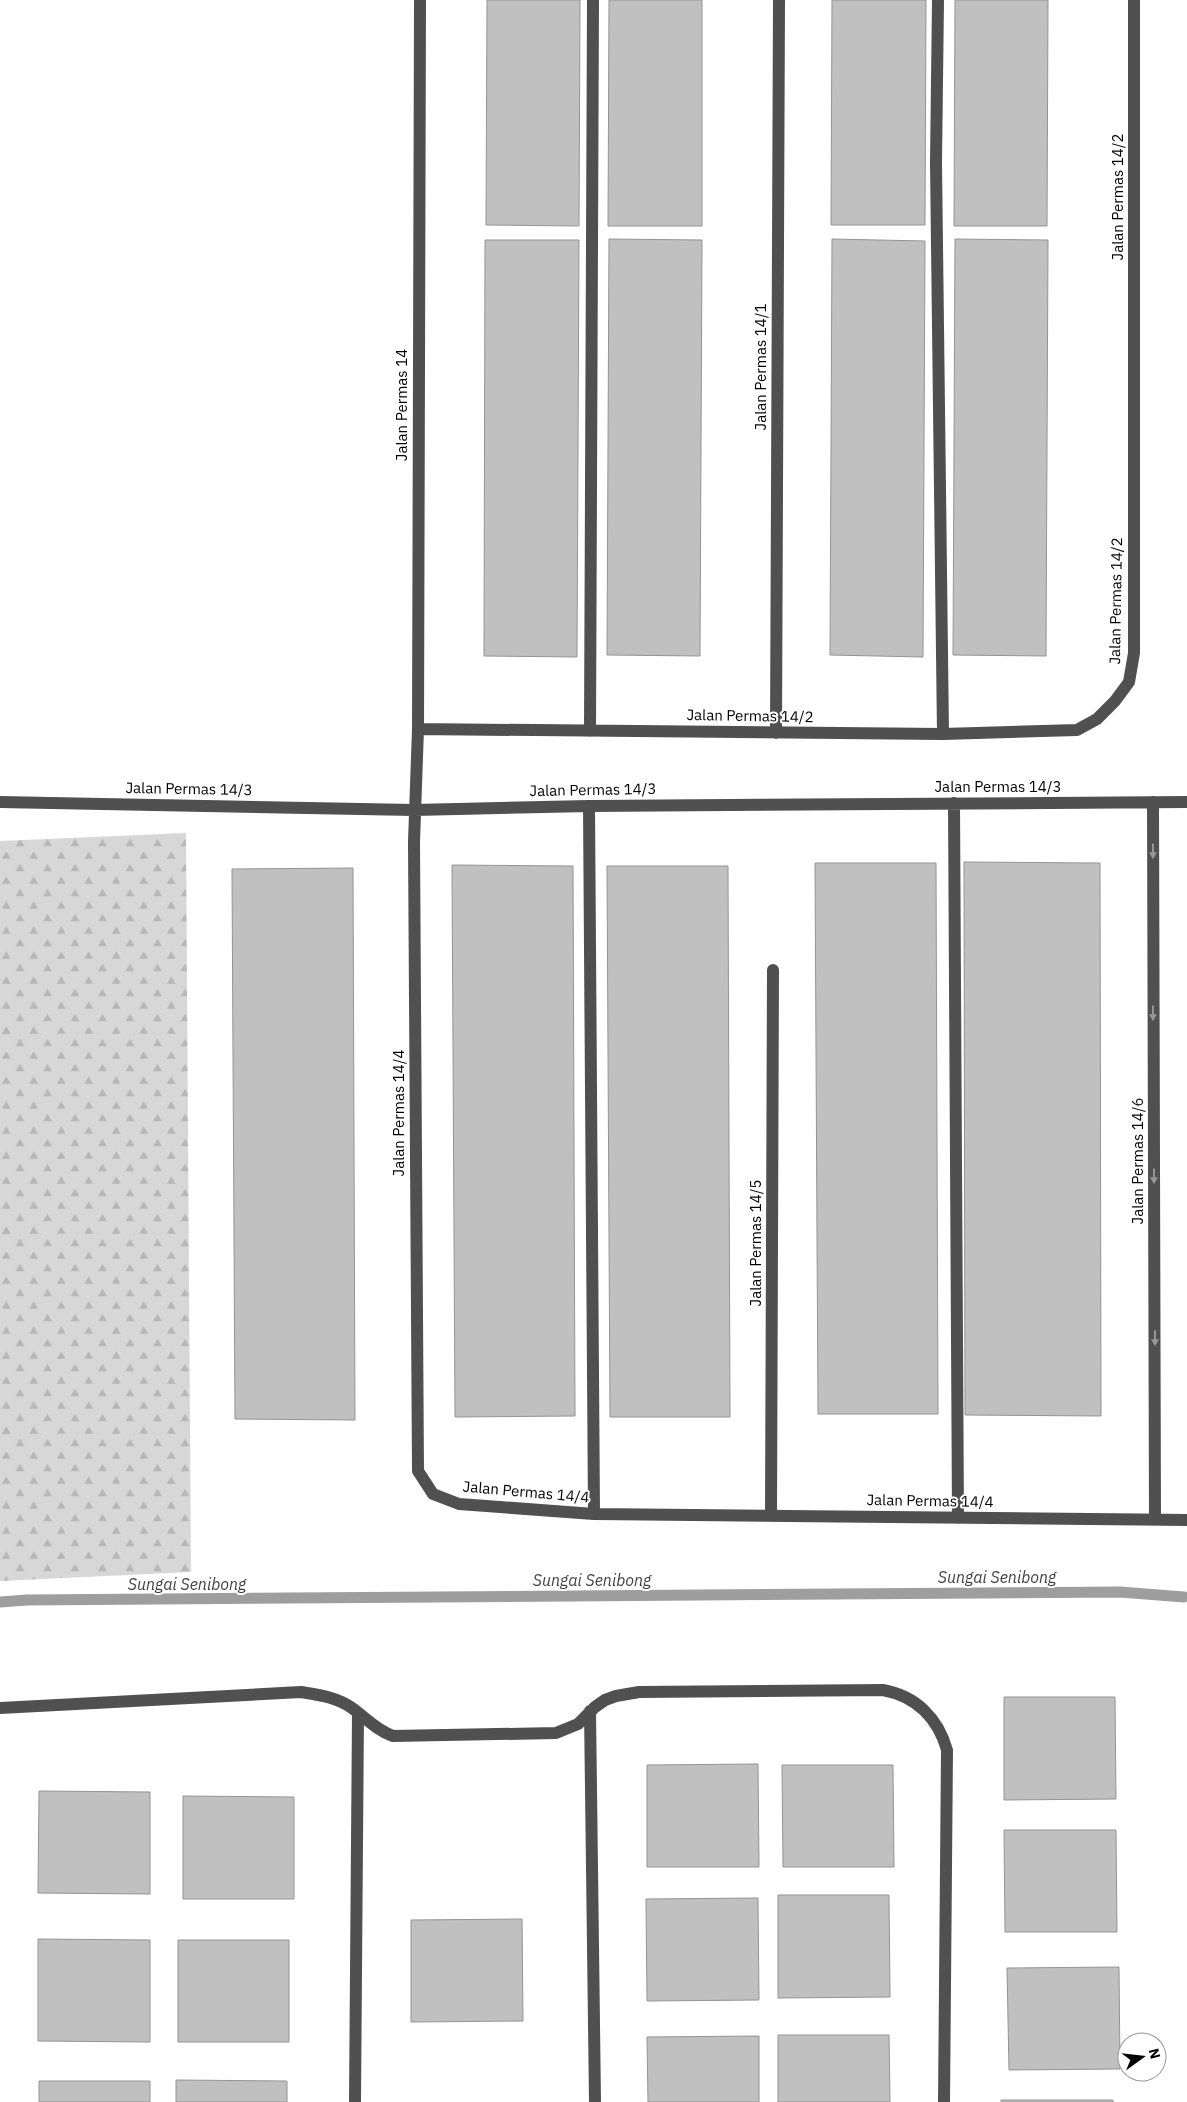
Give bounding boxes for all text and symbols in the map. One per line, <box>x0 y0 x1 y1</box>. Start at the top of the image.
street label: Jalan Permas 14/2 <box>1108 133 1127 261</box>
street label: Jalan Permas 14/1 <box>751 303 770 431</box>
street label: Jalan Permas 14 <box>392 349 411 461</box>
street label: Jalan Permas 14/2 <box>1105 537 1126 665</box>
street label: Jalan Permas 14/2 <box>686 705 814 726</box>
street label: Jalan Permas 14/3 <box>934 777 1062 796</box>
street label: Jalan Permas 14/3 <box>125 778 253 799</box>
street label: Jalan Permas 14/3 <box>529 779 657 800</box>
one-way arrow <box>1149 843 1157 859</box>
one-way arrow <box>1149 1005 1157 1021</box>
street label: Jalan Permas 14/4 <box>389 1049 408 1177</box>
street label: Jalan Permas 14/6 <box>1128 1097 1147 1225</box>
one-way arrow <box>1150 1168 1158 1184</box>
street label: Jalan Permas 14/5 <box>746 1179 765 1307</box>
one-way arrow <box>1151 1330 1159 1346</box>
street label: Jalan Permas 14/4 <box>462 1477 590 1507</box>
street label: Jalan Permas 14/4 <box>866 1490 994 1511</box>
water label: Sungai Senibong <box>938 1567 1057 1587</box>
water label: Sungai Senibong <box>533 1570 652 1590</box>
water label: Sungai Senibong <box>128 1574 247 1594</box>
north arrow <box>1117 2032 1167 2082</box>
text: N <box>1145 2046 1165 2061</box>

